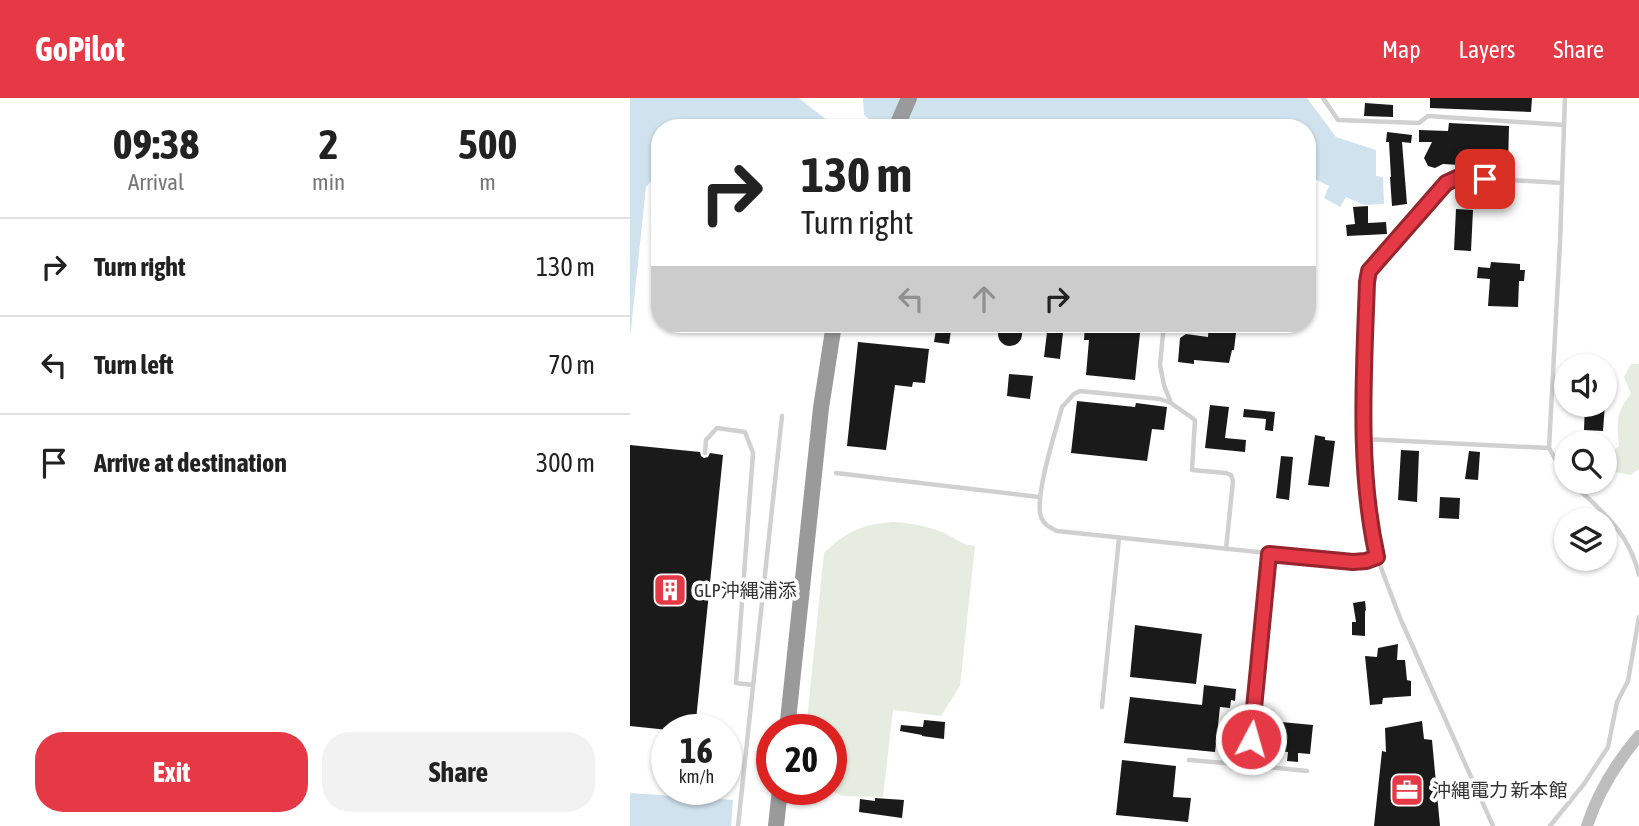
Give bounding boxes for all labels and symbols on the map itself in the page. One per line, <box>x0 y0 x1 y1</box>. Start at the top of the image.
pin <box>1455 149 1515 209</box>
building icon: GLP沖縄浦添 <box>651 571 689 609</box>
place label: GLP沖縄浦添 <box>694 579 797 601</box>
position arrow <box>1214 702 1288 776</box>
speed limit sign: 20 <box>756 714 847 805</box>
office icon: 沖縄電力 新本館 <box>1388 771 1426 809</box>
place label: 沖縄電力 新本館 <box>1432 779 1568 801</box>

